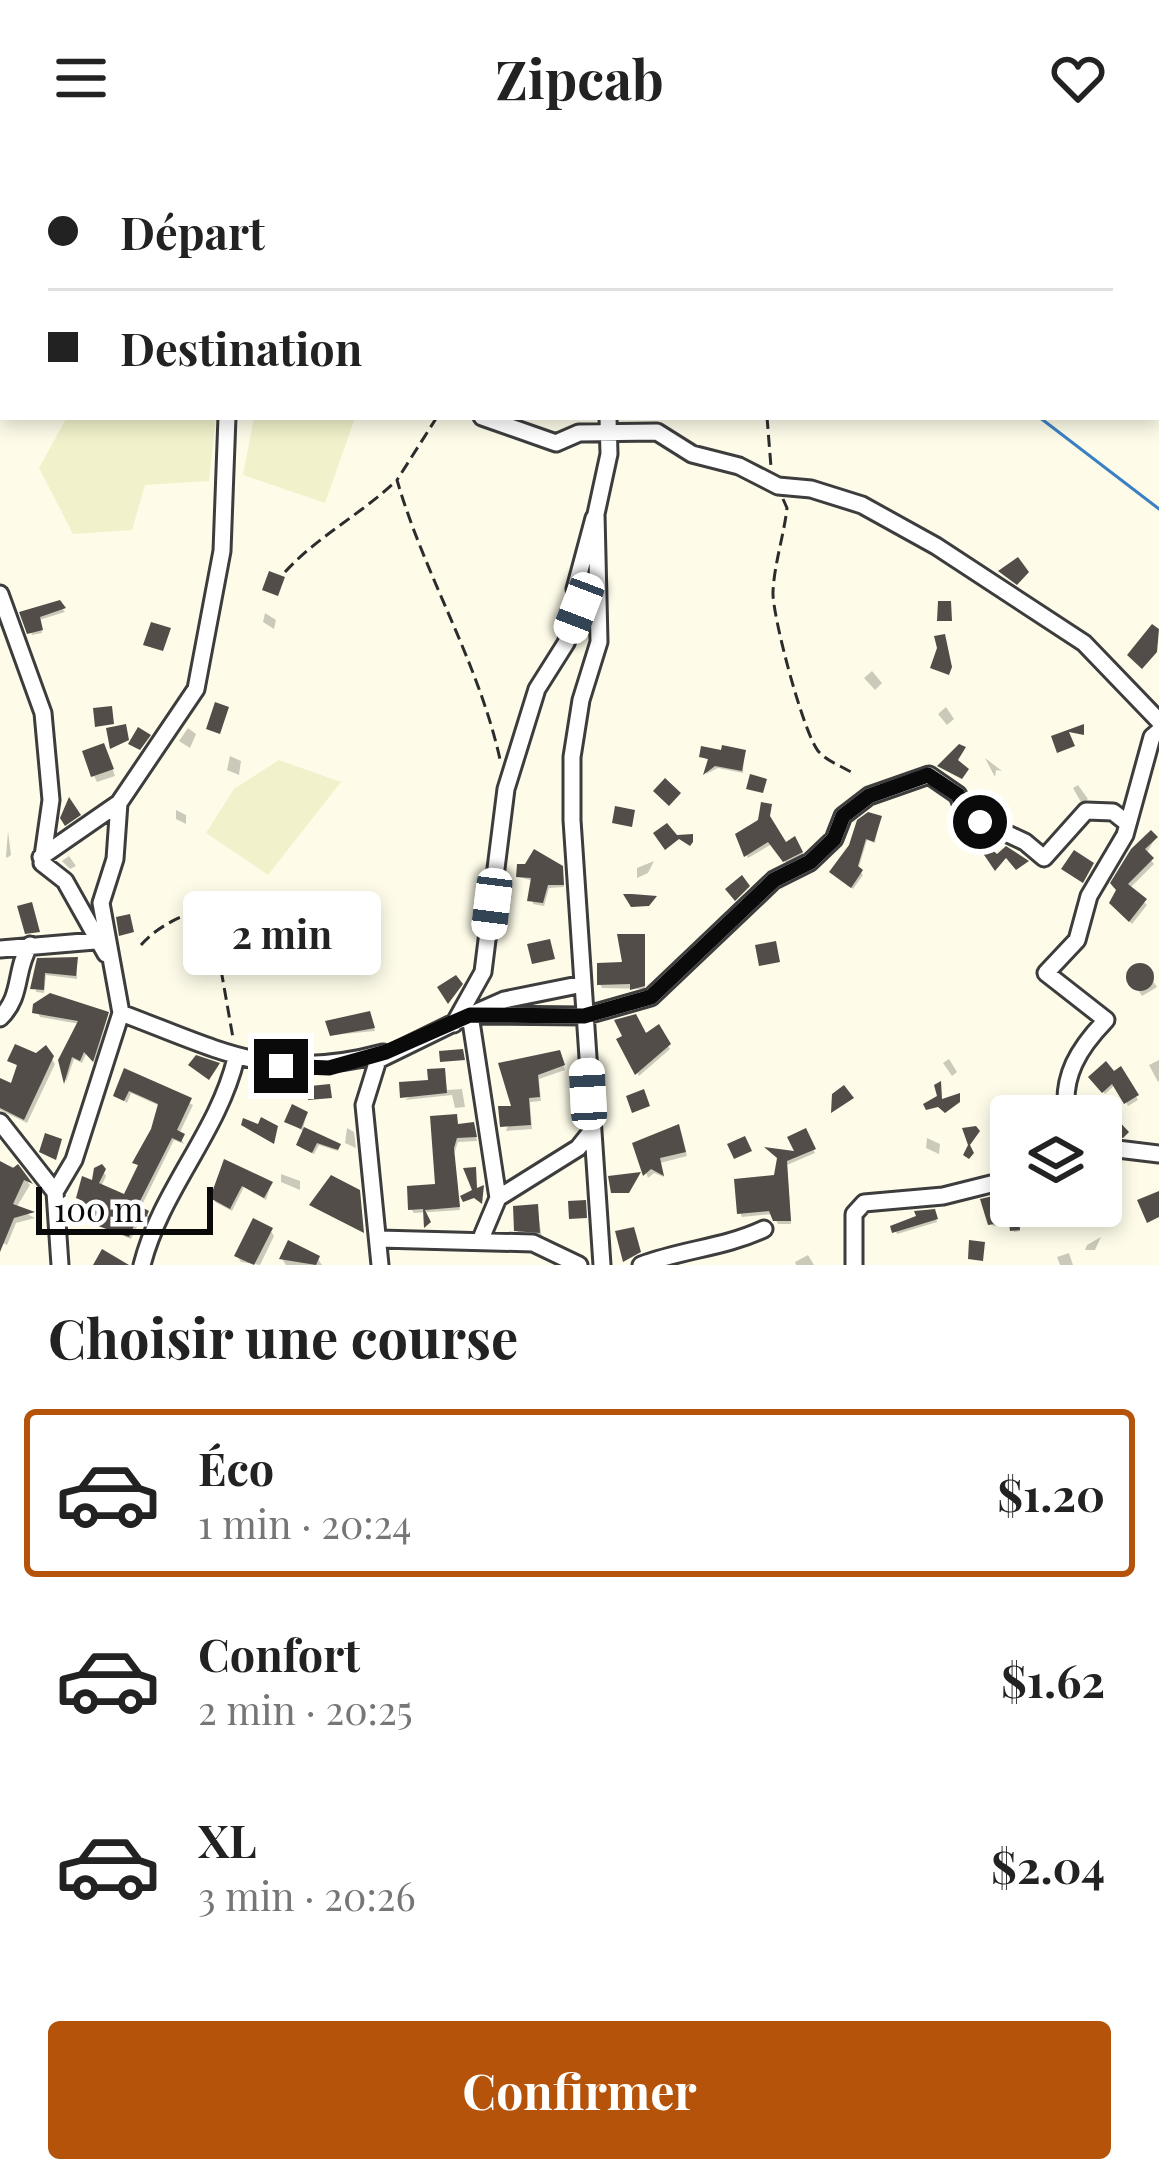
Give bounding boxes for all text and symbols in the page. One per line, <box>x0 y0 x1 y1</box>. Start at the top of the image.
text: Zipcab <box>495 42 664 114</box>
icon: menu <box>48 45 114 111</box>
icon: heart <box>1045 45 1111 111</box>
text: Départ <box>120 201 265 261</box>
text: Destination <box>120 317 362 377</box>
car <box>549 568 609 648</box>
route start <box>953 795 1007 849</box>
car <box>470 866 514 942</box>
callout: 2 min <box>182 892 380 976</box>
text: 2 min <box>232 907 332 959</box>
route end <box>254 1039 308 1093</box>
car <box>568 1057 608 1131</box>
map controls <box>990 1095 1122 1227</box>
button: layers <box>990 1095 1122 1227</box>
scale bar <box>36 1181 213 1234</box>
text: 100 m <box>54 1186 143 1230</box>
text: Choisir une course <box>48 1301 518 1373</box>
text: Éco <box>198 1437 274 1497</box>
icon: car <box>54 1439 162 1547</box>
text: $1.20 <box>997 1463 1105 1523</box>
text: 1 min · 20:24 <box>198 1497 412 1549</box>
text: Confort <box>198 1623 360 1683</box>
icon: car <box>54 1625 162 1733</box>
text: $1.62 <box>1001 1649 1105 1709</box>
text: 2 min · 20:25 <box>198 1683 413 1735</box>
text: XL <box>198 1809 257 1869</box>
icon: car <box>54 1811 162 1919</box>
text: $2.04 <box>991 1835 1105 1895</box>
text: 3 min · 20:26 <box>198 1869 416 1921</box>
button: Confirmer <box>48 2021 1111 2159</box>

